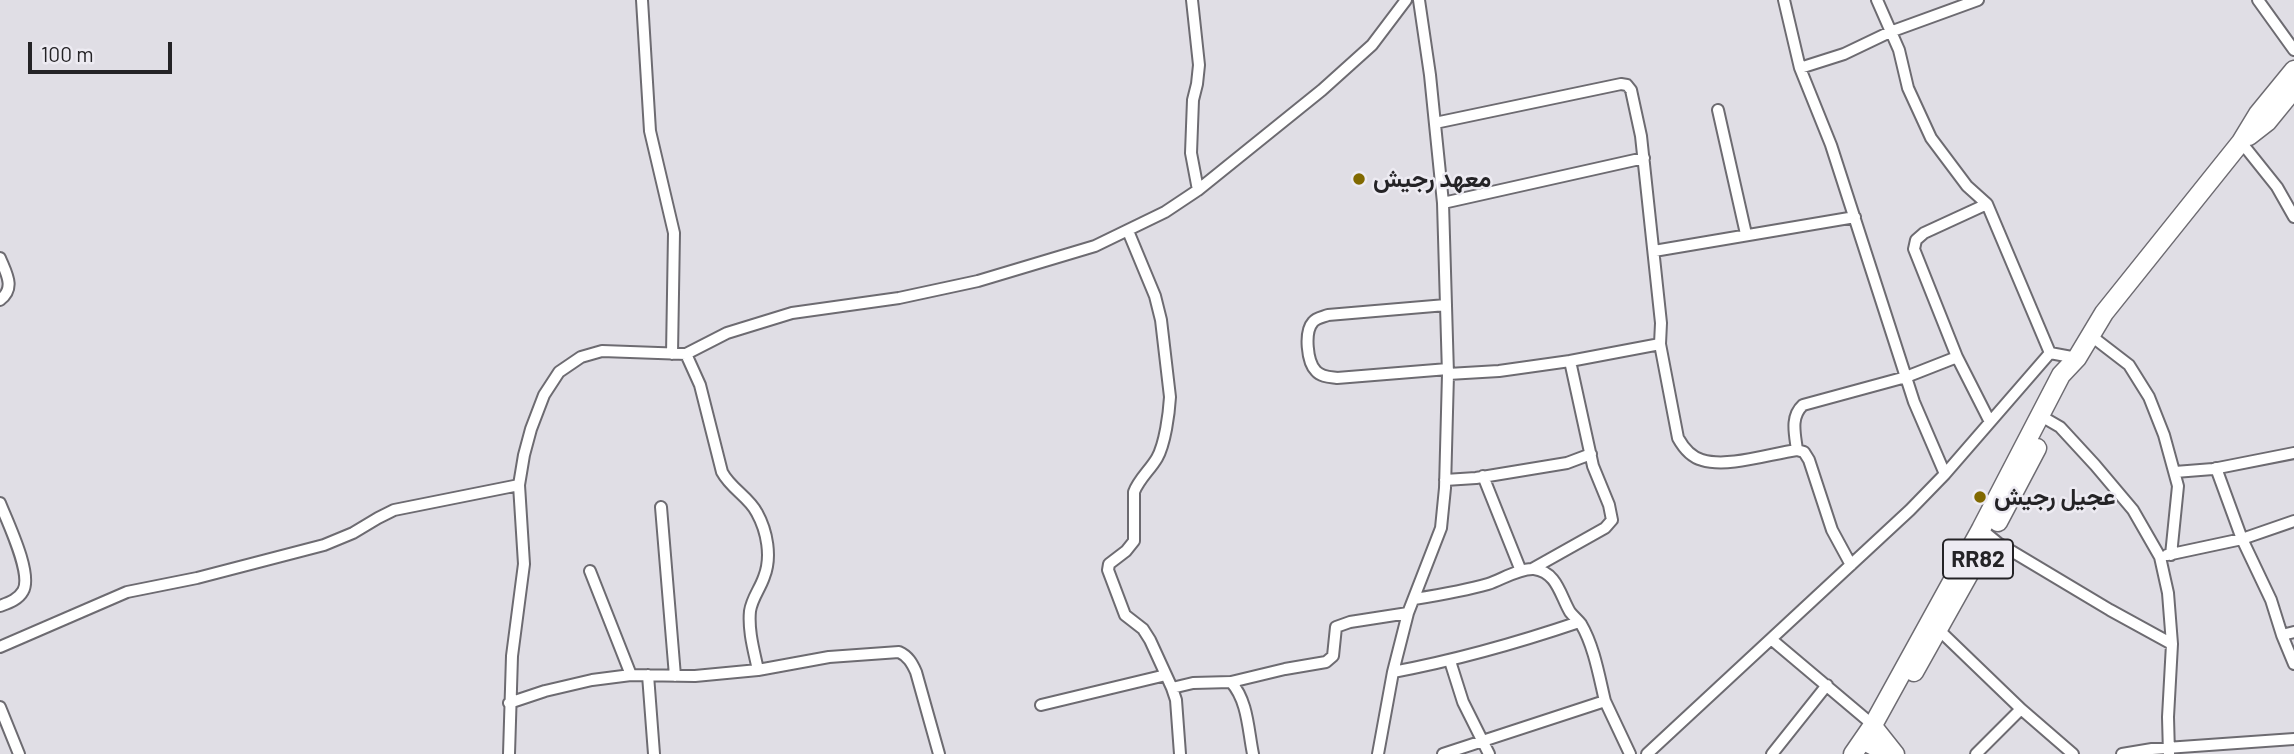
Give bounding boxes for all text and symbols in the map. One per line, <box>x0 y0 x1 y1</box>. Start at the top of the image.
scale bar <box>32 28 175 72</box>
text: 100 m <box>41 41 94 66</box>
place label: معهد رجيش <box>1373 165 1491 193</box>
marker: معهد رجيش <box>1351 171 1367 187</box>
place label: عجيل رجيش <box>1994 483 2116 511</box>
marker: عجيل رجيش <box>1972 489 1988 505</box>
road number: RR82 <box>1943 540 2013 579</box>

